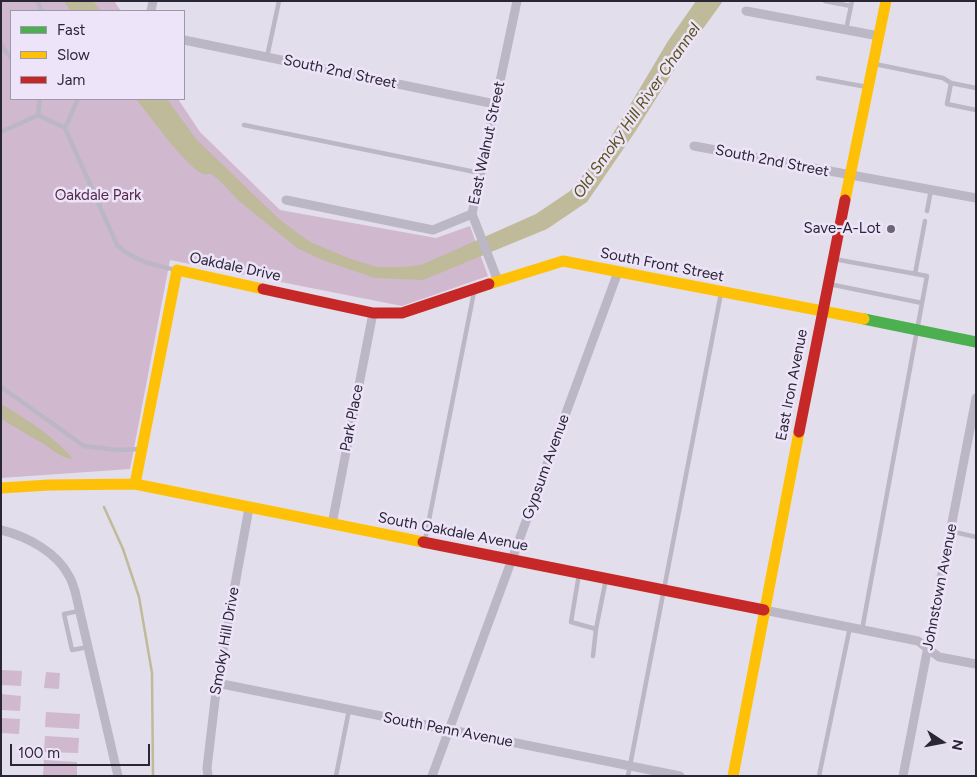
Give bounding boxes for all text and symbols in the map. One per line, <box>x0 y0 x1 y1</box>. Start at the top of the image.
legend <box>10 10 185 100</box>
water label: Old Smoky Hill River Channel <box>569 20 705 202</box>
text: Fast <box>57 21 85 39</box>
text: Slow <box>57 46 90 64</box>
street label: South 2nd Street <box>282 51 398 93</box>
text: Jam <box>57 71 85 89</box>
street label: East Walnut Street <box>465 80 509 206</box>
street label: South 2nd Street <box>714 141 830 181</box>
park label: Oakdale Park <box>55 187 141 205</box>
place label: Save-A-Lot <box>804 220 881 238</box>
marker: Save-A-Lot <box>885 223 897 235</box>
street label: South Front Street <box>599 244 725 286</box>
street label: Oakdale Drive <box>188 249 282 285</box>
street label: East Iron Avenue <box>772 328 812 442</box>
street label: Park Place <box>337 383 367 453</box>
street label: Gypsum Avenue <box>519 412 573 522</box>
street label: South Oakdale Avenue <box>376 509 530 555</box>
street label: Johnstown Avenue <box>919 522 961 652</box>
street label: Smoky Hill Drive <box>207 586 243 696</box>
street label: South Penn Avenue <box>382 709 514 751</box>
north arrow <box>917 717 967 767</box>
scale bar <box>12 734 152 766</box>
text: N <box>948 738 967 752</box>
text: 100 m <box>18 744 60 762</box>

